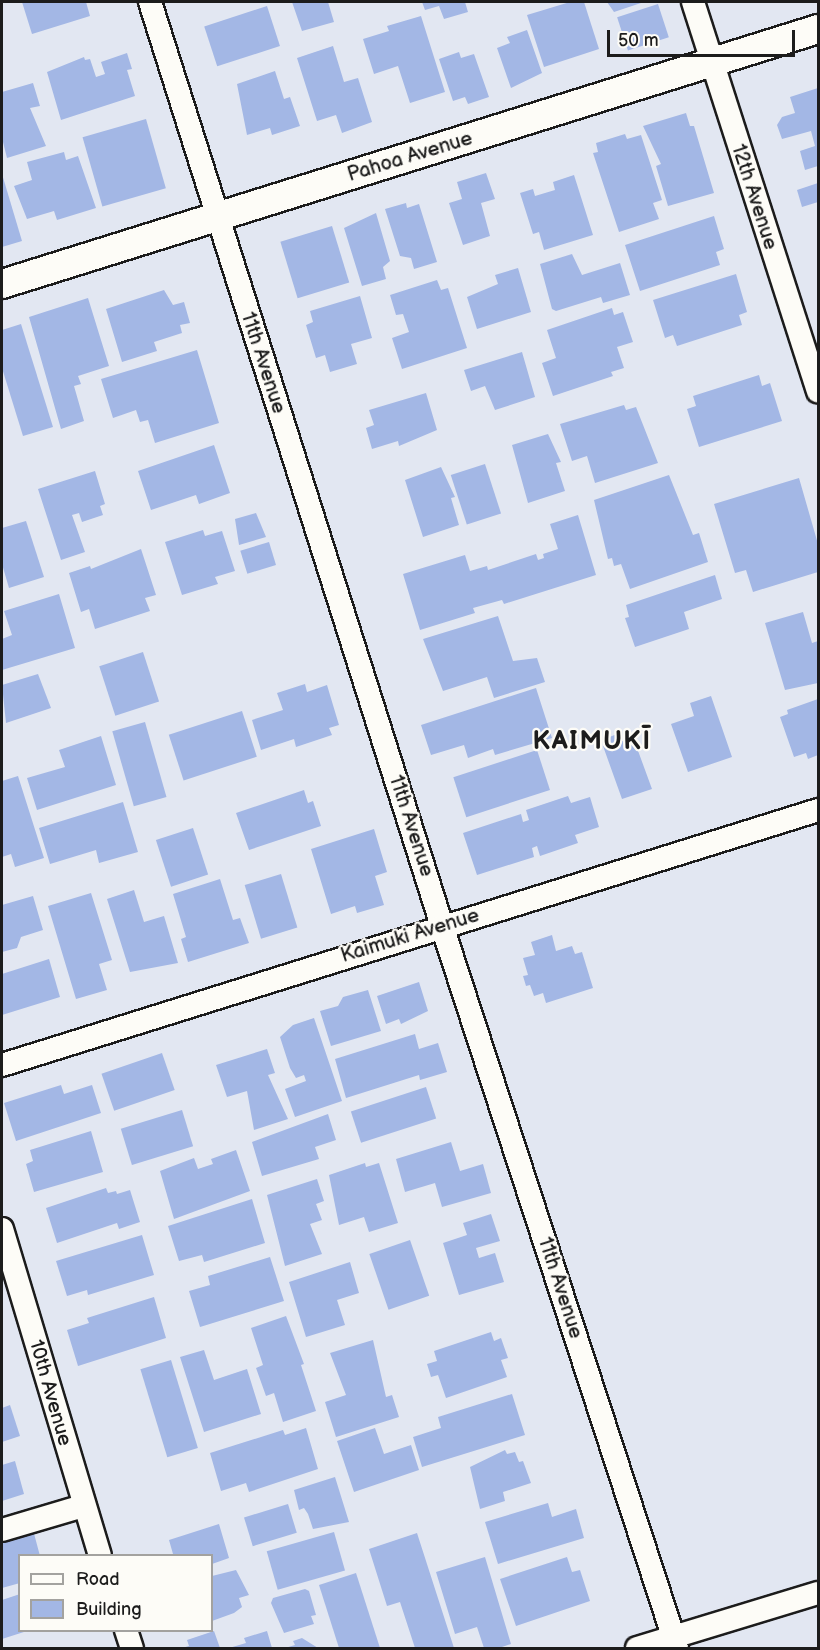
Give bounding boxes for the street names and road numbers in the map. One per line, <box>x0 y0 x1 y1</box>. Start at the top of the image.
street label: Pahoa Avenue <box>345 127 475 187</box>
street label: 12th Avenue <box>726 141 782 253</box>
street label: 11th Avenue <box>235 309 291 417</box>
street label: 11th Avenue <box>383 772 439 880</box>
street label: Kaimuki Avenue <box>338 904 482 968</box>
street label: 11th Avenue <box>532 1234 588 1342</box>
street label: 10th Avenue <box>23 1337 77 1449</box>

